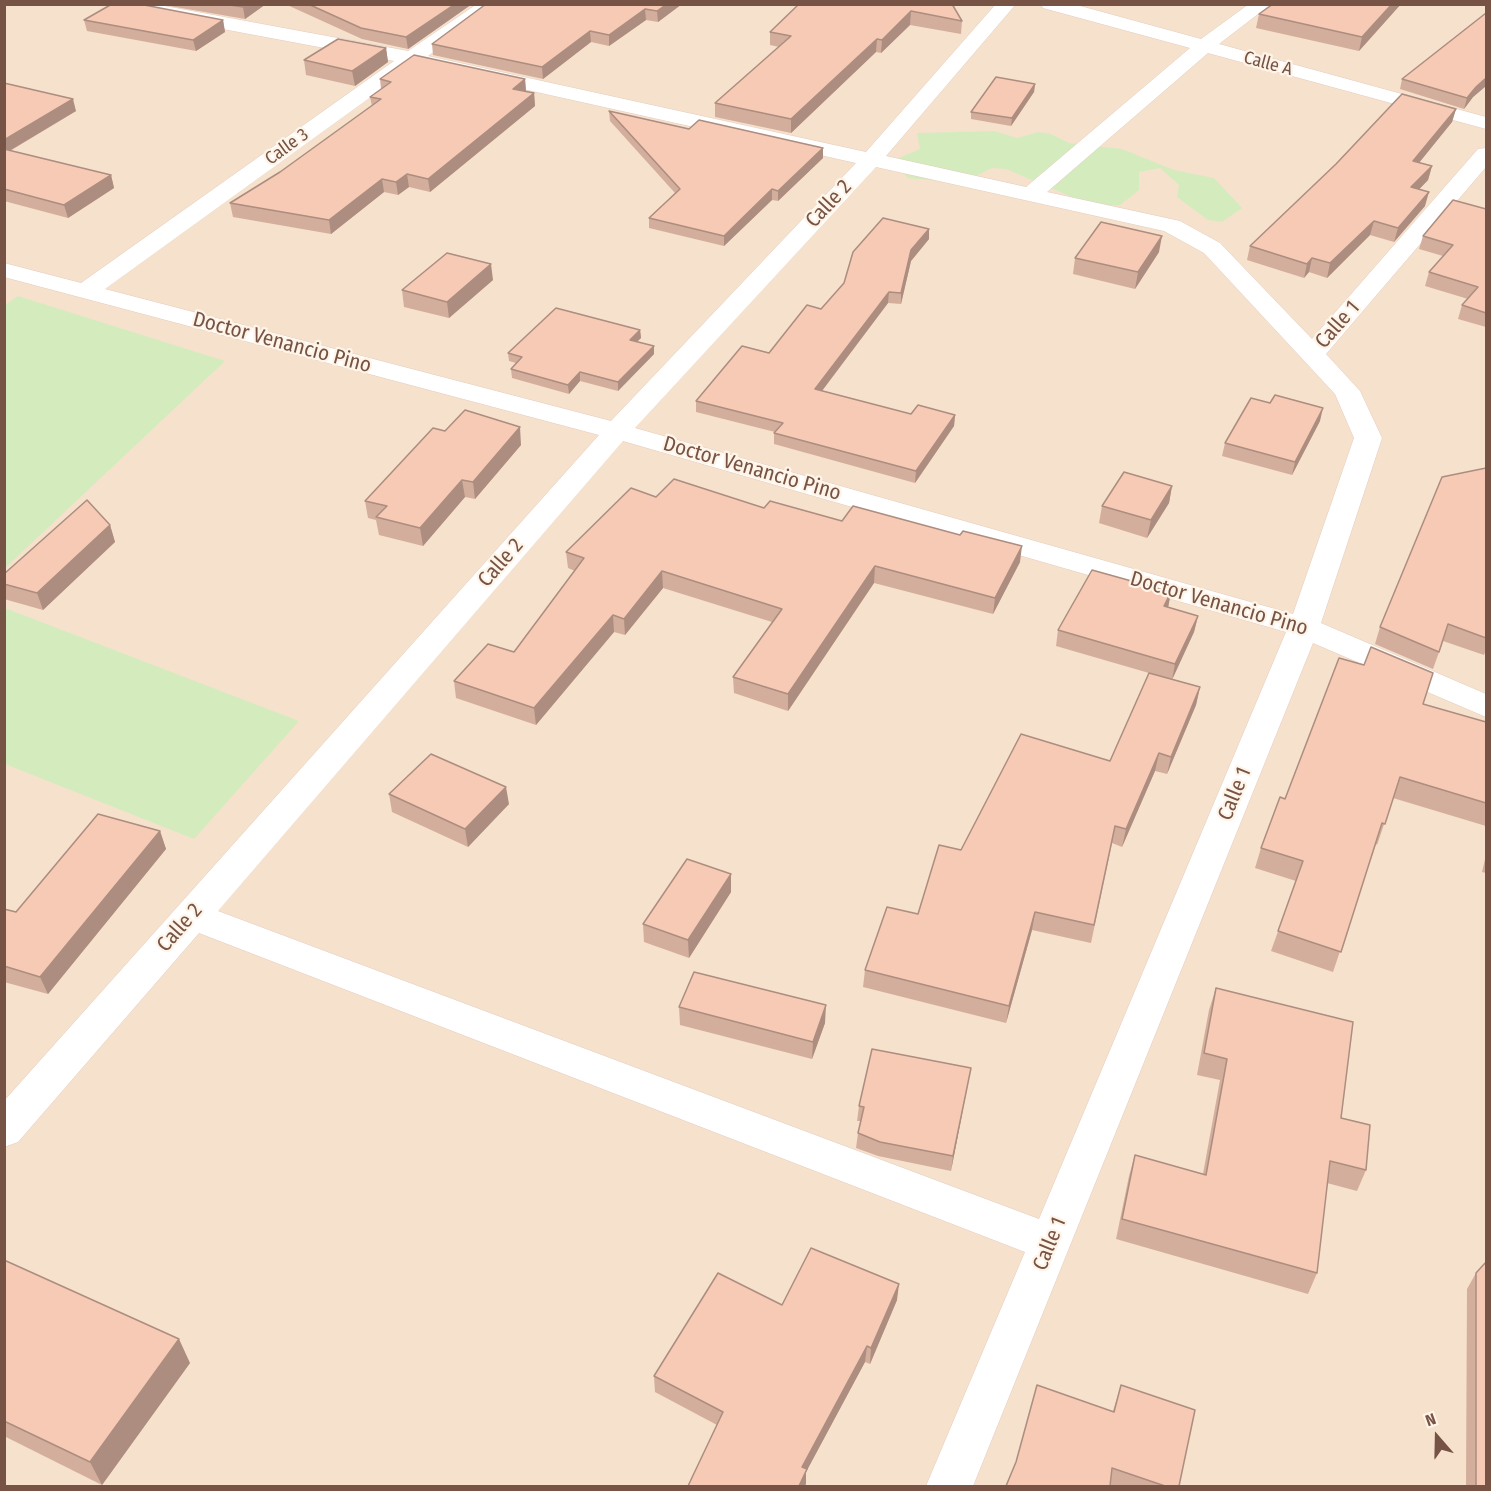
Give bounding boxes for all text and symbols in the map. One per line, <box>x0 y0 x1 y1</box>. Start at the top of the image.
street label: Calle A <box>1241 47 1295 81</box>
street label: Calle 3 <box>261 124 313 170</box>
street label: Calle 2 <box>801 175 857 233</box>
street label: Calle 1 <box>1310 296 1366 354</box>
street label: Doctor Venancio Pino <box>190 307 374 379</box>
street label: Doctor Venancio Pino <box>660 432 844 506</box>
street label: Calle 2 <box>473 534 529 592</box>
street label: Doctor Venancio Pino <box>1127 567 1311 641</box>
street label: Calle 1 <box>1213 764 1257 824</box>
street label: Calle 2 <box>152 899 208 957</box>
street label: Calle 1 <box>1028 1214 1072 1274</box>
north arrow <box>1407 1407 1467 1467</box>
text: N <box>1423 1409 1438 1430</box>

